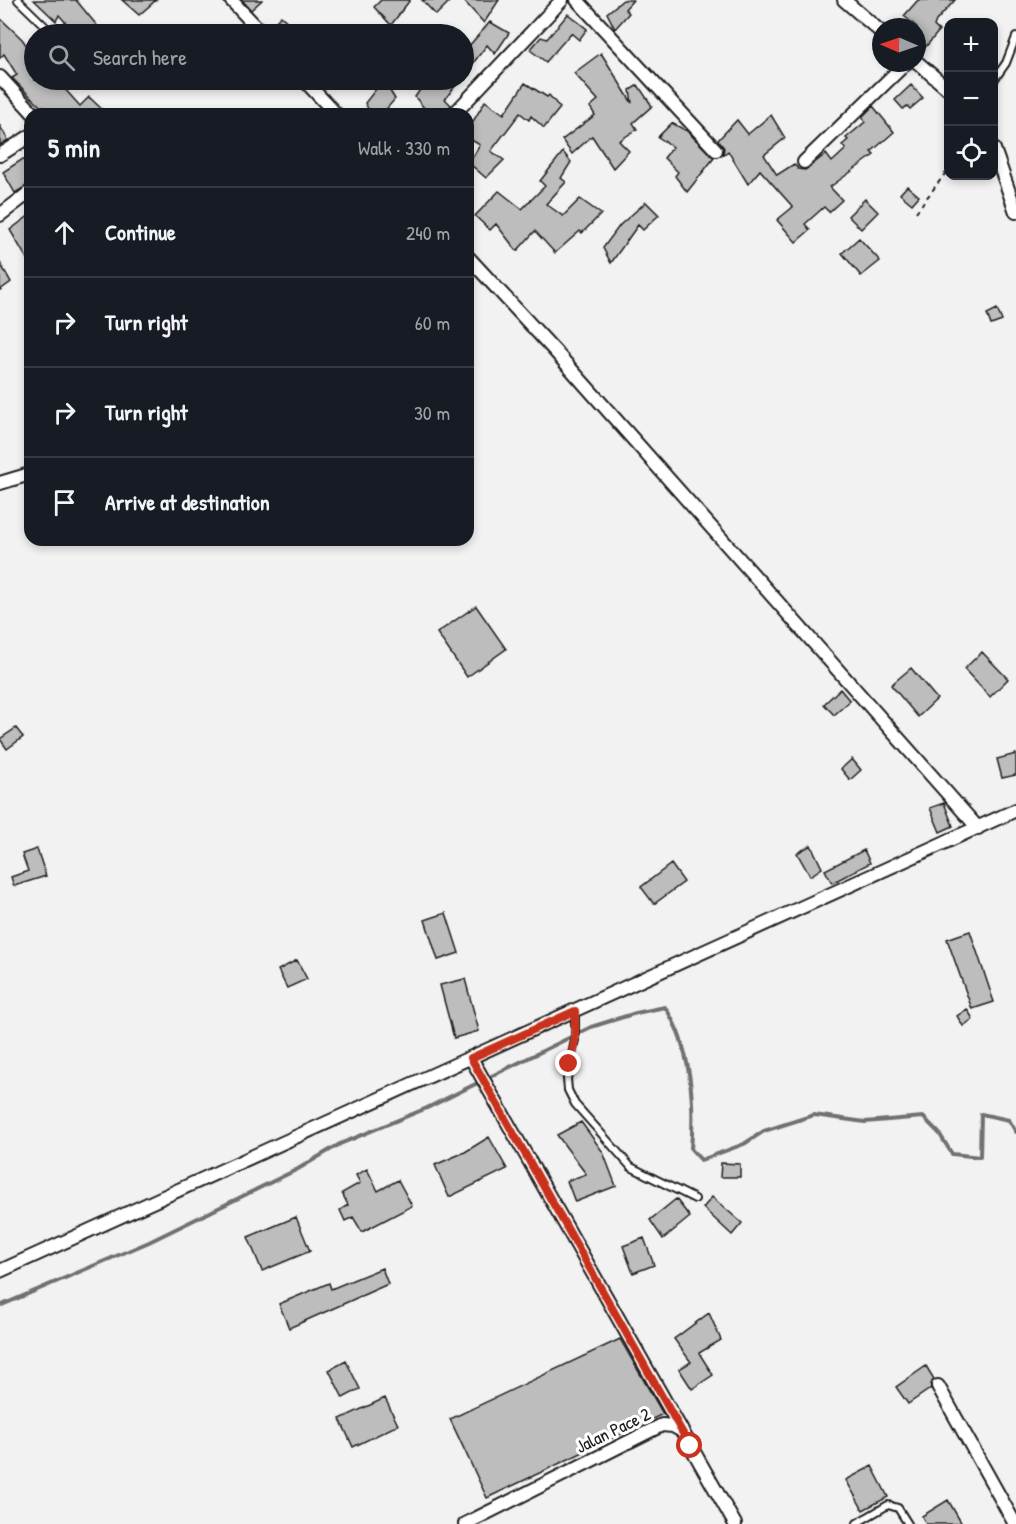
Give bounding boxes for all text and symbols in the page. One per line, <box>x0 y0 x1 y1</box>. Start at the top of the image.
north arrow <box>872 18 926 72</box>
map controls <box>944 18 998 180</box>
button: + <box>944 18 998 72</box>
search box <box>24 24 474 90</box>
icon: search <box>45 41 78 74</box>
text: Search here <box>93 42 187 72</box>
button: − <box>944 72 998 126</box>
button: locate <box>944 126 998 180</box>
text: 5 min <box>48 130 100 165</box>
text: Walk · 330 m <box>358 134 450 161</box>
icon: ahead <box>48 216 81 249</box>
text: Continue <box>105 217 176 247</box>
text: 240 m <box>406 219 450 246</box>
icon: right <box>48 306 81 339</box>
text: Turn right <box>105 307 188 337</box>
text: 60 m <box>415 309 450 336</box>
icon: right <box>48 396 81 429</box>
text: Turn right <box>105 397 188 427</box>
text: 30 m <box>414 399 450 426</box>
icon: arrive <box>48 486 81 519</box>
text: Arrive at destination <box>105 487 270 517</box>
route end <box>555 1050 581 1076</box>
street label: Jalan Pace 2 <box>571 1401 655 1459</box>
route start <box>676 1432 702 1458</box>

